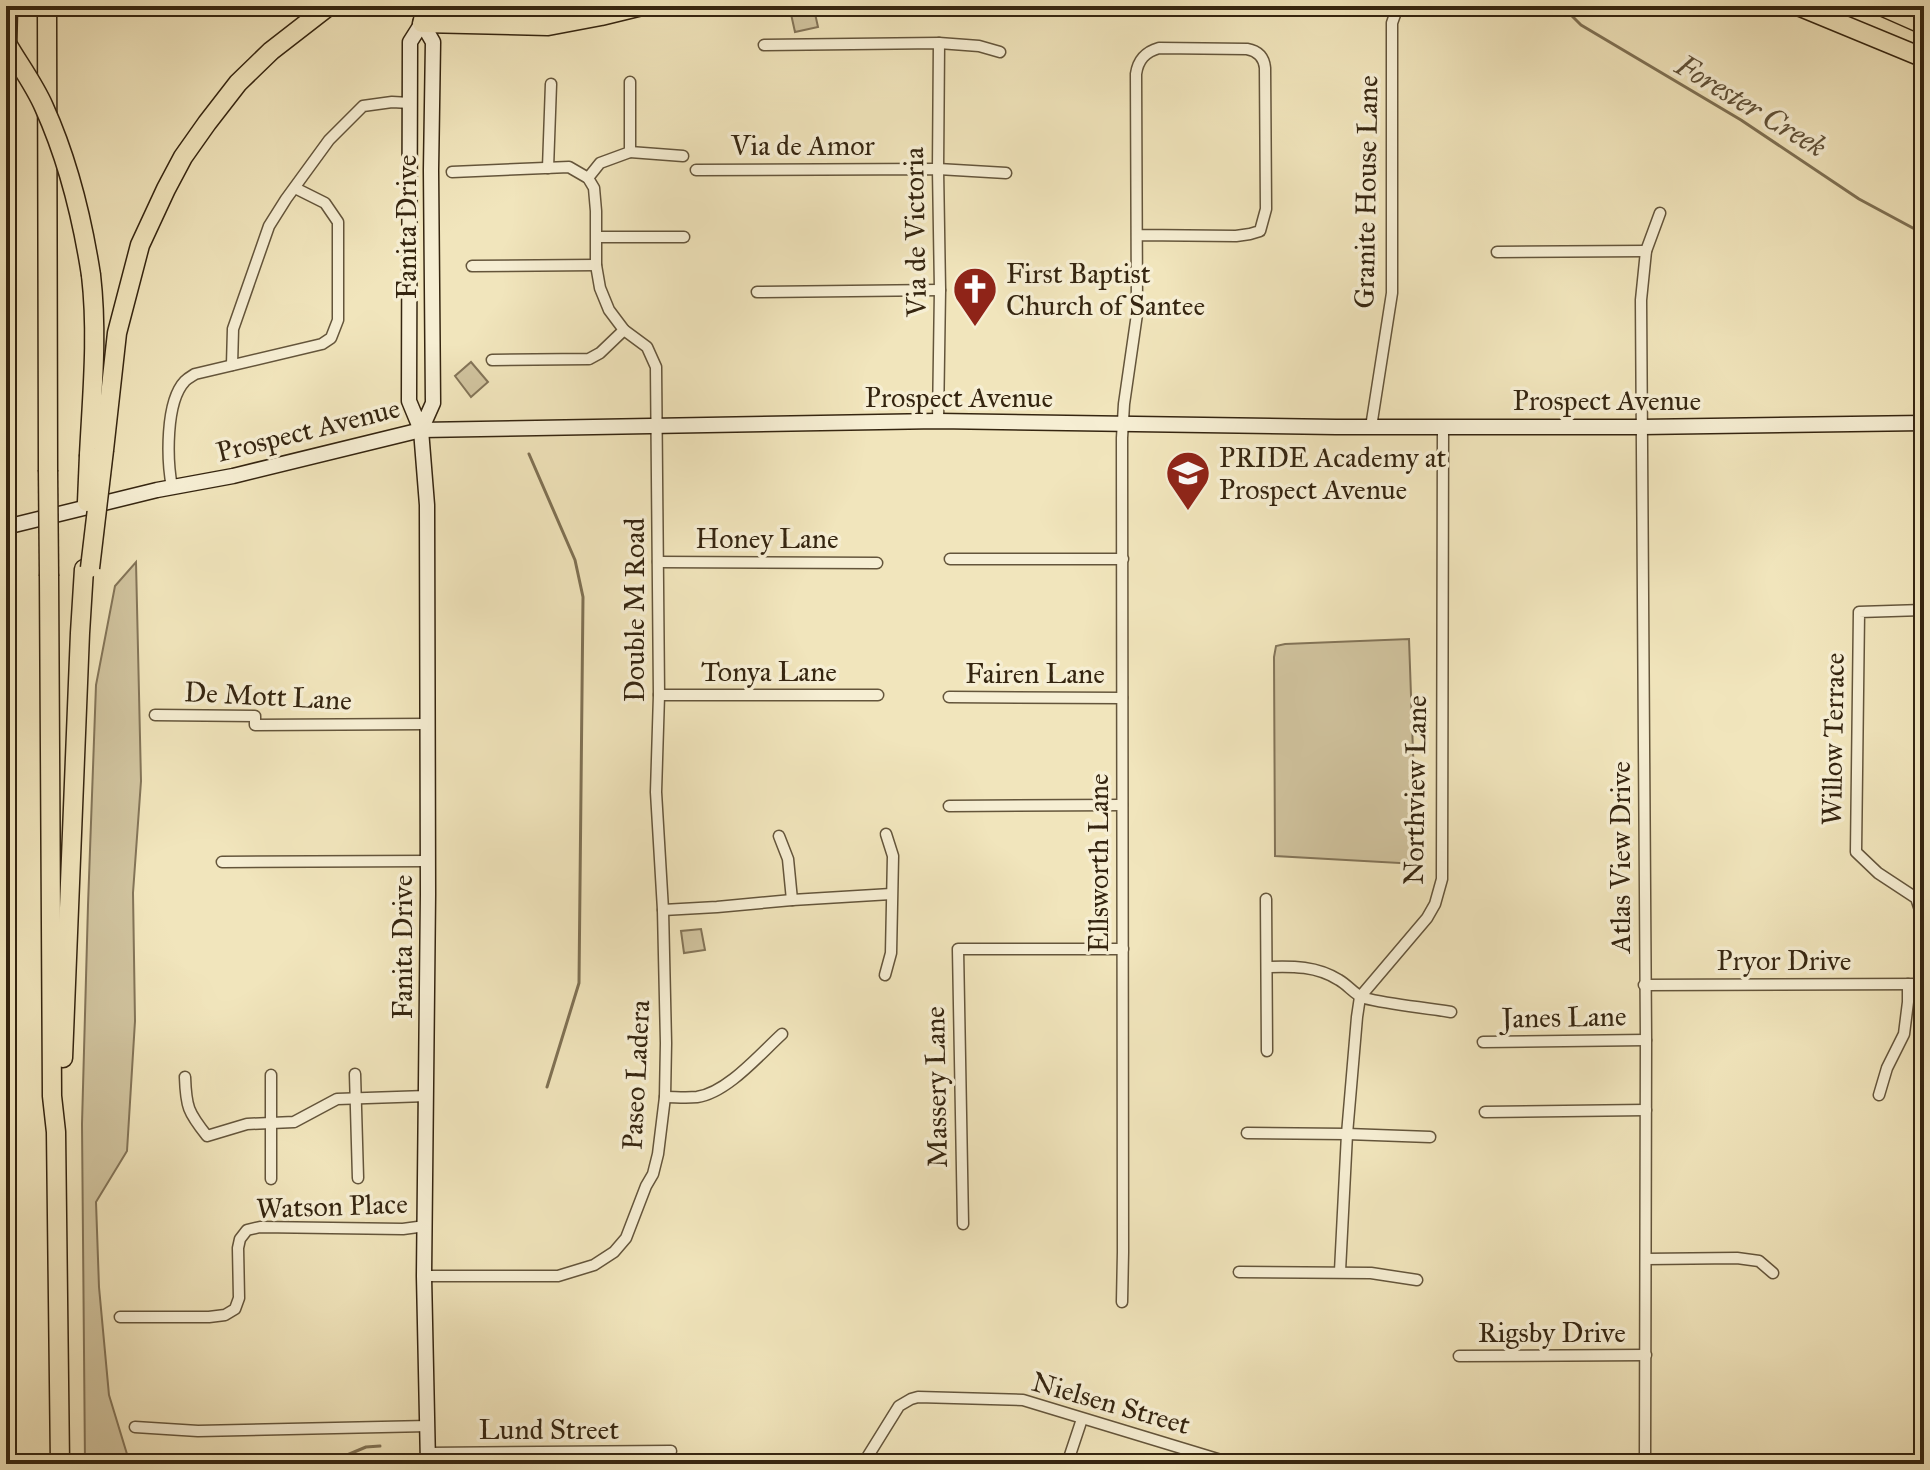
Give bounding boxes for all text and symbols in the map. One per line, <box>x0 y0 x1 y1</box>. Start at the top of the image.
water label: Forester Creek <box>1668 46 1833 165</box>
street label: Granite House Lane <box>1346 75 1386 309</box>
street label: Via de Amor <box>730 128 875 163</box>
street label: Via de Victoria <box>896 147 934 318</box>
street label: Fanita Drive <box>389 155 424 299</box>
place label: First Baptist Church of Santee <box>1006 256 1205 323</box>
church icon: First Baptist Church of Santee <box>951 265 999 328</box>
street label: Prospect Avenue <box>865 380 1053 415</box>
street label: Prospect Avenue <box>1513 383 1701 418</box>
street label: Prospect Avenue <box>212 390 404 470</box>
place label: PRIDE Academy at Prospect Avenue <box>1219 440 1447 507</box>
school or university icon: PRIDE Academy at Prospect Avenue <box>1164 449 1212 512</box>
street label: Double M Road <box>617 518 652 702</box>
street label: Honey Lane <box>695 521 839 556</box>
street label: Willow Terrace <box>1814 652 1852 826</box>
street label: Tonya Lane <box>701 654 837 689</box>
street label: Fairen Lane <box>965 656 1105 691</box>
street label: De Mott Lane <box>183 674 353 718</box>
street label: Northview Lane <box>1396 695 1434 885</box>
street label: Atlas View Drive <box>1603 761 1638 954</box>
street label: Ellsworth Lane <box>1081 773 1116 953</box>
street label: Fanita Drive <box>385 875 420 1019</box>
street label: Pryor Drive <box>1717 943 1851 978</box>
street label: Janes Lane <box>1498 998 1627 1036</box>
street label: Paseo Ladera <box>615 999 657 1151</box>
street label: Massery Lane <box>917 1006 955 1168</box>
street label: Watson Place <box>256 1186 408 1226</box>
street label: Rigsby Drive <box>1478 1315 1626 1350</box>
street label: Nielsen Street <box>1028 1364 1194 1442</box>
street label: Lund Street <box>479 1412 619 1447</box>

